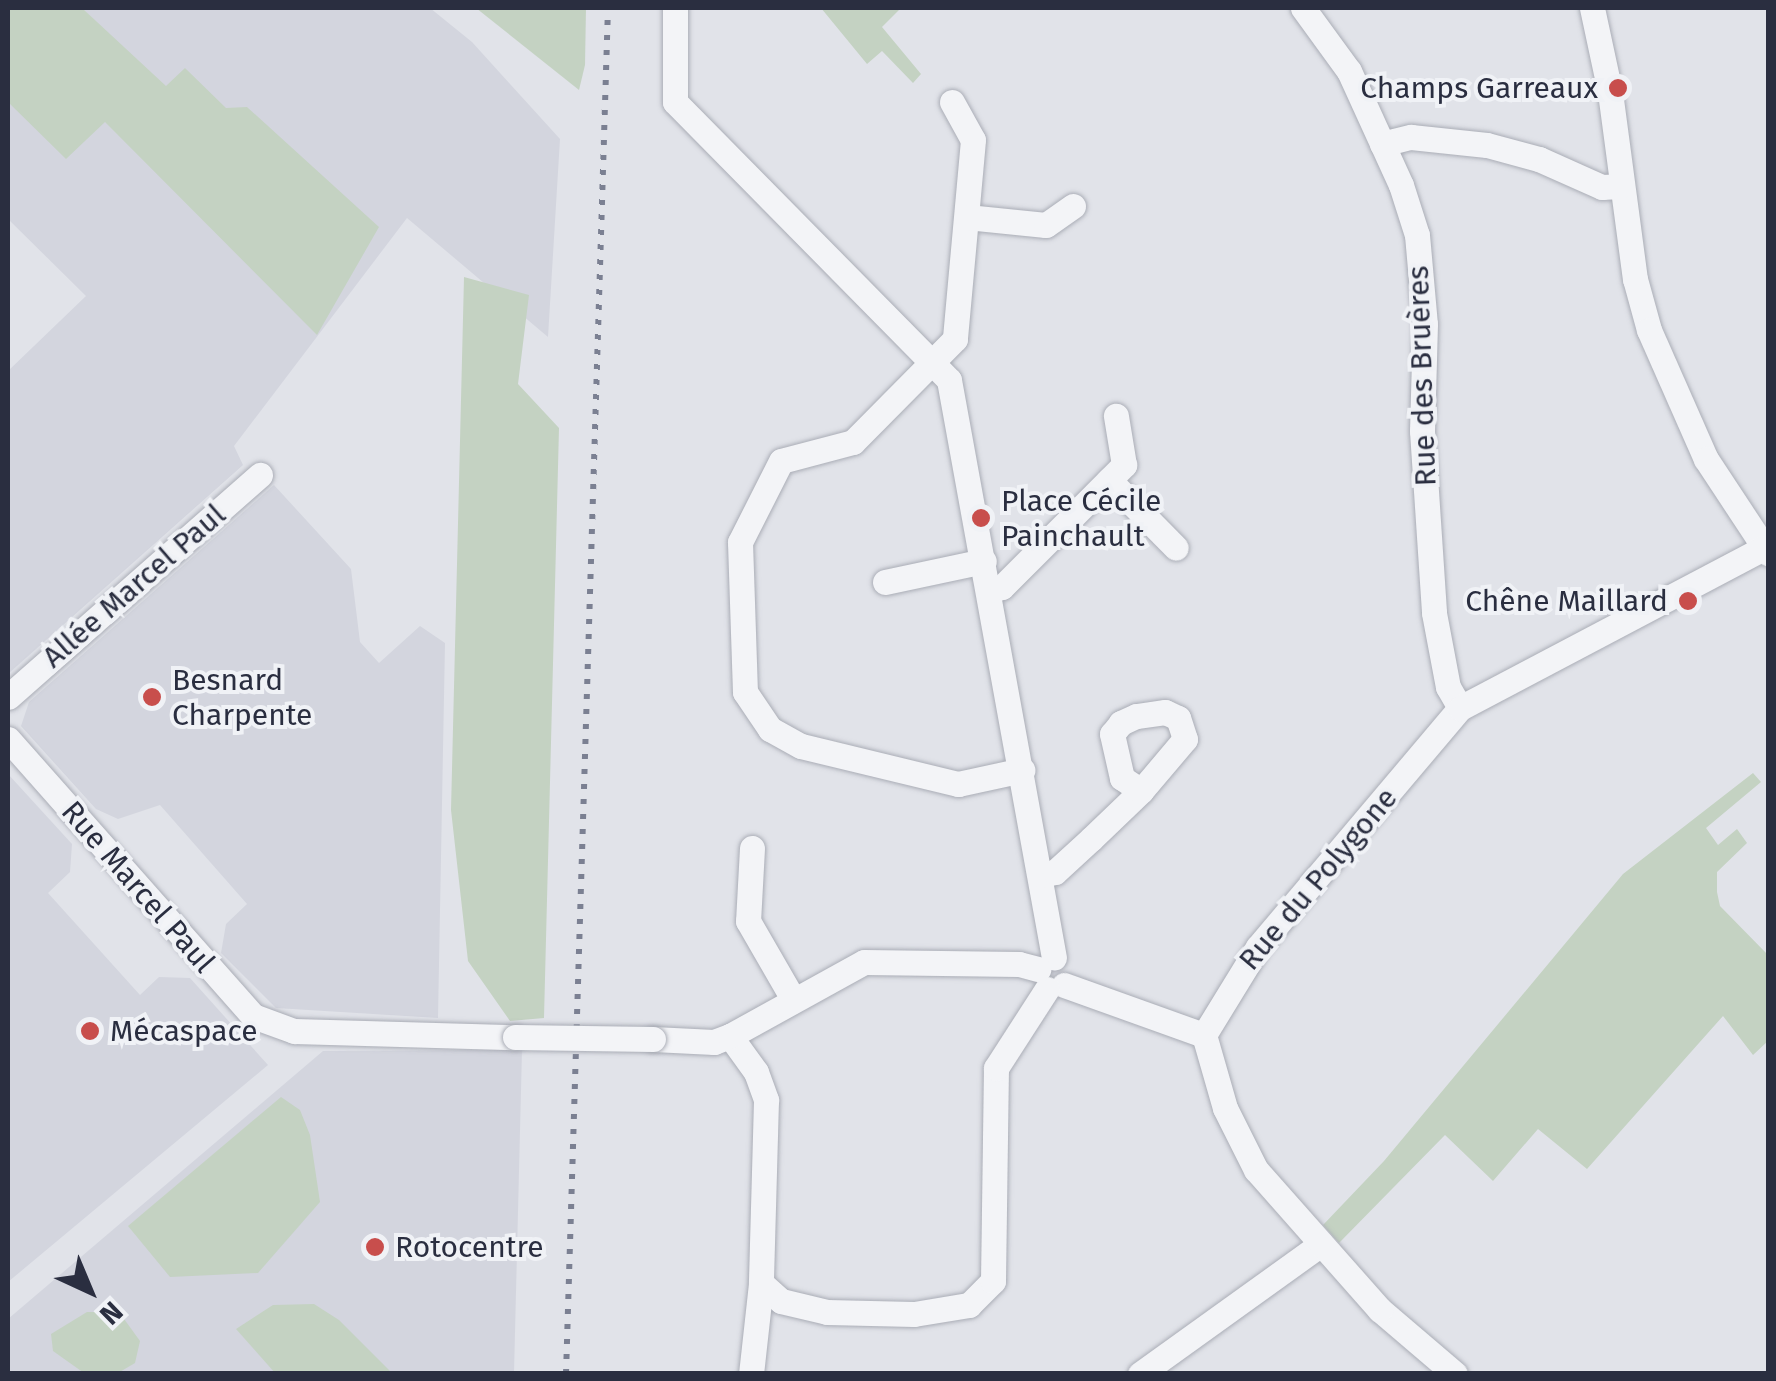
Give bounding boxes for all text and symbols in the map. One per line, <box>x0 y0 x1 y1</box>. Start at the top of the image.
place label: Champs Garreaux <box>1360 70 1598 106</box>
marker: Champs Garreaux <box>1607 77 1629 99</box>
street label: Rue des Bruères <box>1400 265 1444 487</box>
place label: Place Cécile Painchault <box>1001 483 1161 554</box>
street label: Allée Marcel Paul <box>35 497 233 675</box>
marker: Place Cécile Painchault <box>970 507 992 529</box>
place label: Chêne Maillard <box>1465 583 1668 619</box>
marker: Chêne Maillard <box>1677 590 1699 612</box>
place label: Besnard Charpente <box>172 662 312 732</box>
marker: Besnard Charpente <box>141 686 163 708</box>
street label: Rue du Polygone <box>1231 780 1405 978</box>
street label: Rue Marcel Paul <box>54 794 222 980</box>
place label: Mécaspace <box>110 1013 258 1049</box>
marker: Mécaspace <box>79 1020 101 1042</box>
place label: Rotocentre <box>395 1229 544 1265</box>
marker: Rotocentre <box>364 1236 386 1258</box>
north arrow <box>40 1241 140 1341</box>
text: N <box>93 1295 129 1331</box>

